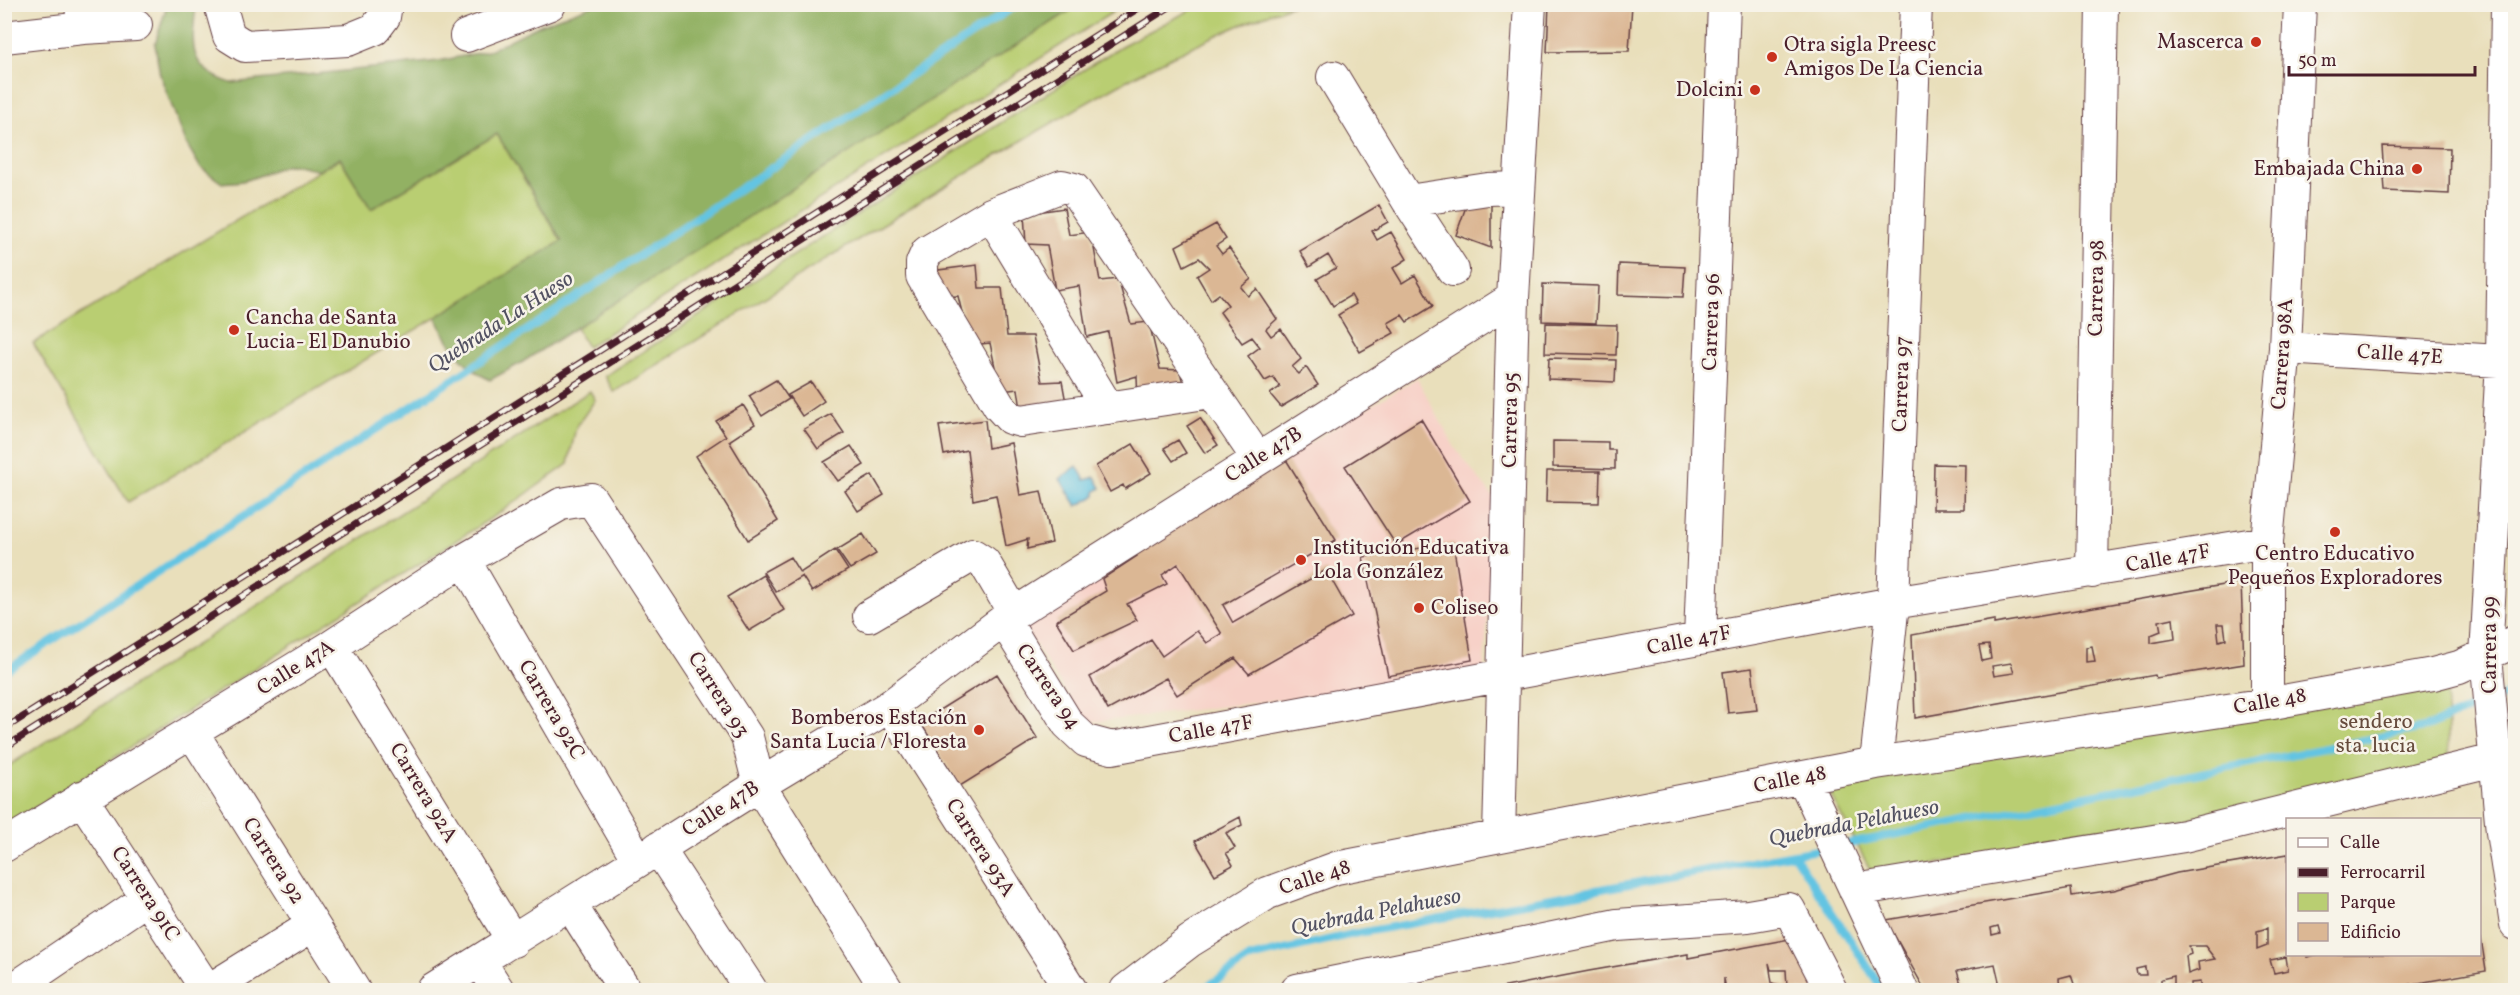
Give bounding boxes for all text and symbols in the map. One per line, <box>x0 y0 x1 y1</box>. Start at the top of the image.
place label: Mascerca <box>2157 28 2244 57</box>
place label: Otra sigla Preesc Amigos De La Ciencia <box>1784 31 1983 84</box>
marker: Mascerca <box>2249 35 2263 49</box>
scale bar <box>2289 39 2475 77</box>
text: 50 m <box>2298 49 2337 74</box>
marker: Otra sigla Preesc Amigos De La Ciencia <box>1765 50 1779 64</box>
place label: Dolcini <box>1676 76 1743 105</box>
marker: Dolcini <box>1748 83 1762 97</box>
place label: Embajada China <box>2253 155 2405 184</box>
marker: Embajada China <box>2410 162 2424 176</box>
street label: Carrera 98 <box>2082 239 2112 337</box>
water label: Quebrada La Hueso <box>422 264 580 382</box>
street label: Carrera 96 <box>1696 273 1728 371</box>
street label: Carrera 98A <box>2265 297 2301 411</box>
place label: Cancha de Santa Lucia- El Danubio <box>246 304 411 357</box>
marker: Cancha de Santa Lucia- El Danubio <box>227 323 241 337</box>
street label: Carrera 97 <box>1886 335 1918 433</box>
street label: Calle 47E <box>2356 338 2444 372</box>
street label: Carrera 95 <box>1496 372 1526 468</box>
street label: Calle 47B <box>1220 420 1308 490</box>
marker: Centro Educativo Pequeños Exploradores <box>2328 525 2342 539</box>
place label: Institución Educativa Lola González <box>1313 534 1510 587</box>
street label: Calle 47F <box>2123 537 2213 581</box>
place label: Centro Educativo Pequeños Exploradores <box>2228 540 2442 593</box>
marker: Institución Educativa Lola González <box>1294 553 1308 567</box>
place label: Coliseo <box>1431 594 1498 623</box>
street label: Carrera 99 <box>2476 596 2505 694</box>
marker: Coliseo <box>1412 601 1426 615</box>
street label: Calle 47F <box>1644 619 1734 663</box>
street label: Calle 47A <box>252 633 340 703</box>
street label: Carrera 94 <box>1009 638 1087 736</box>
street label: Carrera 93 <box>680 646 756 744</box>
street label: Carrera 92C <box>511 655 591 765</box>
street label: Calle 48 <box>2231 681 2309 723</box>
place label: Bomberos Estación Santa Lucia / Floresta <box>770 704 967 757</box>
street label: Calle 47F <box>1166 708 1256 752</box>
park label: sendero sta. lucia <box>2336 708 2416 761</box>
marker: Bomberos Estación Santa Lucia / Floresta <box>972 723 986 737</box>
street label: Carrera 92A <box>382 737 464 849</box>
street label: Calle 48 <box>1751 759 1829 801</box>
street label: Calle 47B <box>677 774 765 844</box>
water label: Quebrada Pelahueso <box>1766 792 1942 856</box>
street label: Carrera 93A <box>938 793 1022 903</box>
street label: Carrera 92 <box>235 812 311 910</box>
legend <box>2286 818 2481 956</box>
text: Calle <box>2340 831 2380 856</box>
street label: Carrera 91C <box>103 841 187 947</box>
street label: Calle 48 <box>1275 853 1355 903</box>
text: Ferrocarril <box>2340 861 2425 886</box>
water label: Quebrada Pelahueso <box>1288 881 1464 945</box>
text: Parque <box>2340 891 2395 916</box>
text: Edificio <box>2340 921 2401 946</box>

